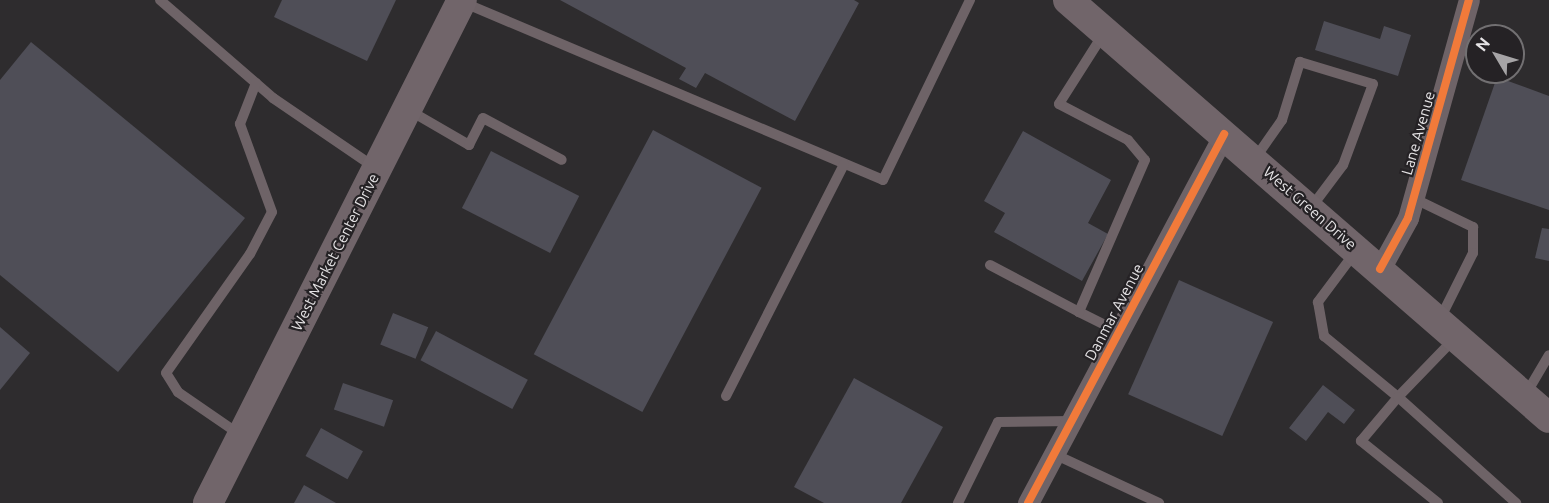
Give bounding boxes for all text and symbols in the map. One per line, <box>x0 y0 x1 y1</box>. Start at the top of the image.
north arrow <box>1465 24 1525 84</box>
text: N <box>1472 34 1493 54</box>
street label: Lane Avenue <box>1397 89 1439 177</box>
street label: West Green Drive <box>1260 163 1360 253</box>
street label: West Market Center Drive <box>288 170 382 334</box>
street label: Danmar Avenue <box>1081 260 1147 364</box>

